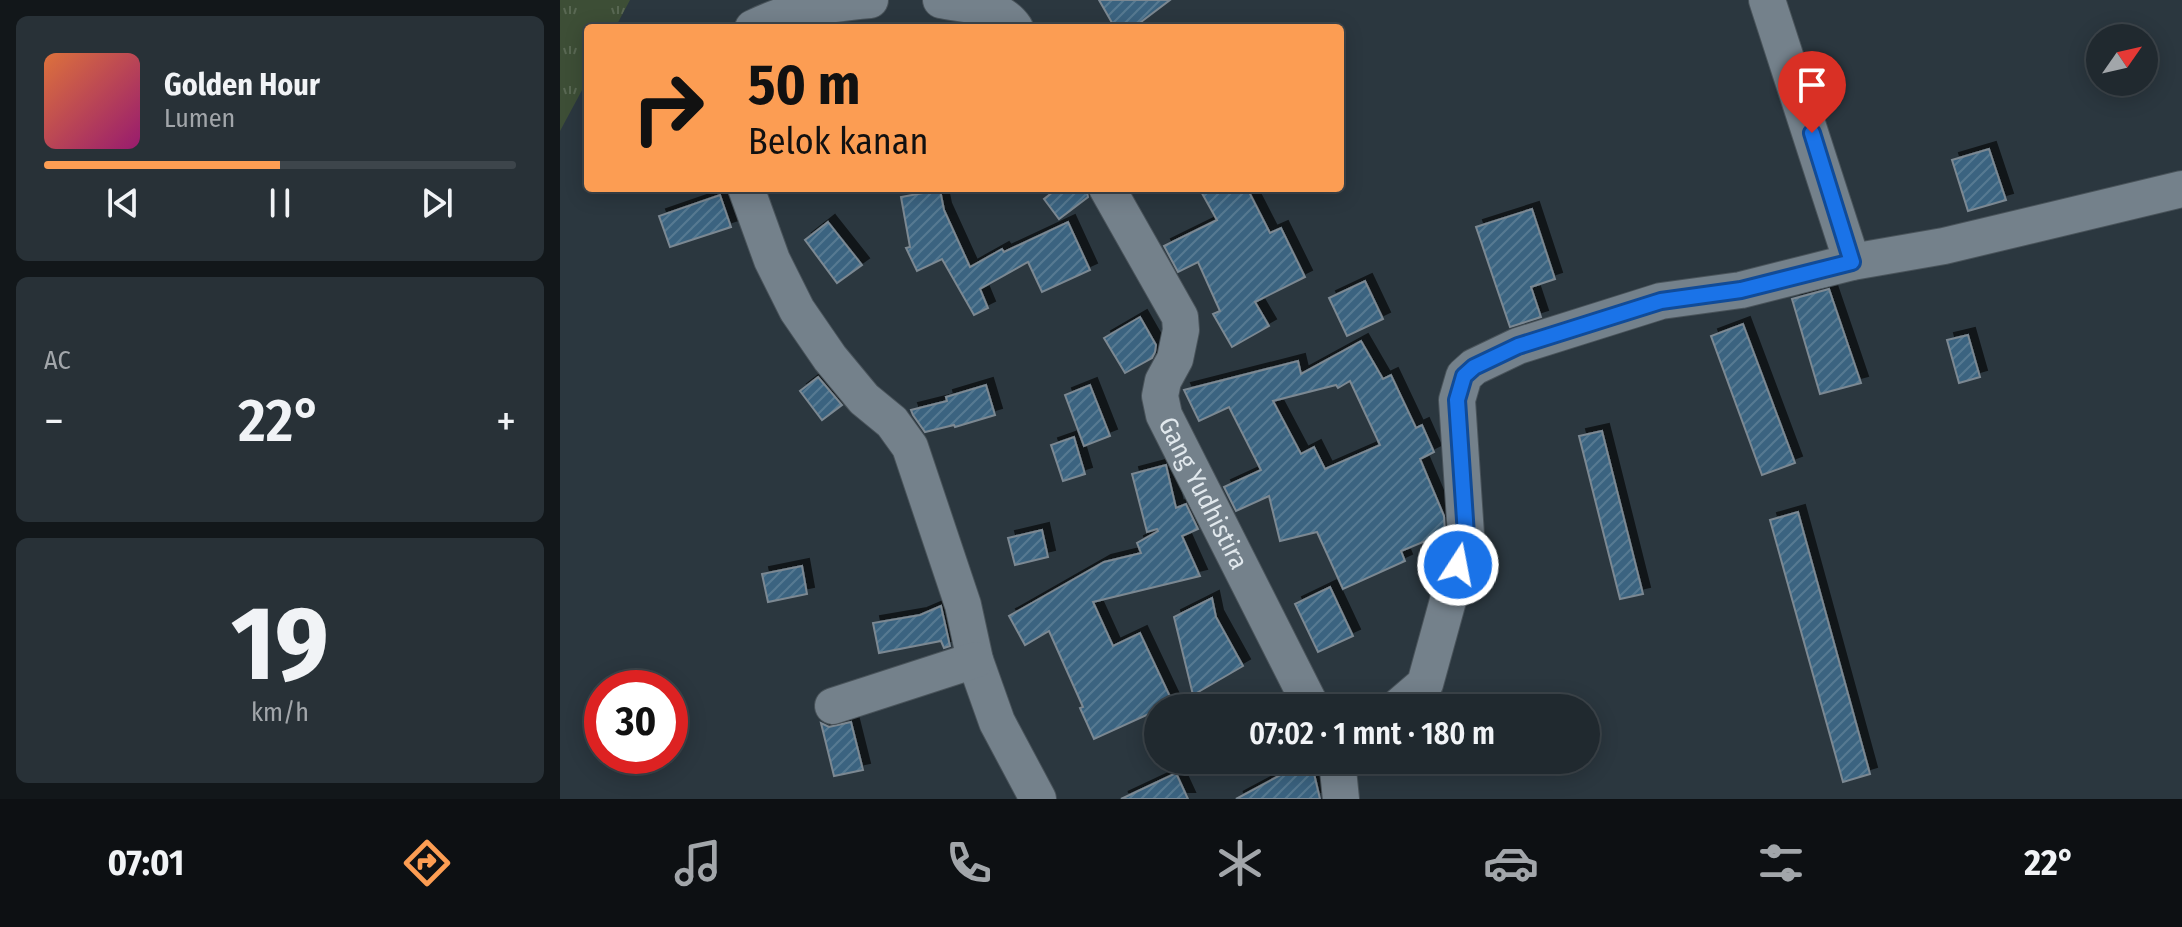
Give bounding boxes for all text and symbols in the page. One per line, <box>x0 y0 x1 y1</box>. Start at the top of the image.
north arrow <box>2086 24 2158 96</box>
map controls <box>2086 24 2158 96</box>
pin <box>1778 51 1846 133</box>
text: 50 m <box>748 52 860 119</box>
icon: right <box>616 56 720 160</box>
icon: arrive <box>1790 63 1834 107</box>
text: Golden Hour <box>164 67 320 103</box>
text: Lumen <box>164 103 235 134</box>
text: Belok kanan <box>748 120 928 164</box>
icon: previous <box>101 181 145 225</box>
icon: pause <box>258 181 302 225</box>
icon: next <box>415 181 459 225</box>
text: AC <box>44 345 71 376</box>
text: 22° <box>238 385 322 457</box>
text: − <box>44 395 64 448</box>
text: + <box>496 395 516 448</box>
street label: Gang Yudhistira <box>1152 412 1254 574</box>
position arrow <box>1416 523 1500 607</box>
text: 19 <box>231 582 329 707</box>
speed limit sign: 30 <box>584 670 688 774</box>
text: km/h <box>251 697 309 728</box>
text: 07:02 · 1 mnt · 180 m <box>1249 716 1495 752</box>
icon: directions <box>399 835 455 891</box>
icon: music <box>670 835 726 891</box>
icon: phone <box>941 835 997 891</box>
icon: climate <box>1212 835 1268 891</box>
icon: car <box>1483 835 1539 891</box>
icon: filters <box>1753 835 1809 891</box>
text: 07:01 <box>107 841 184 885</box>
text: 22° <box>2024 841 2075 885</box>

